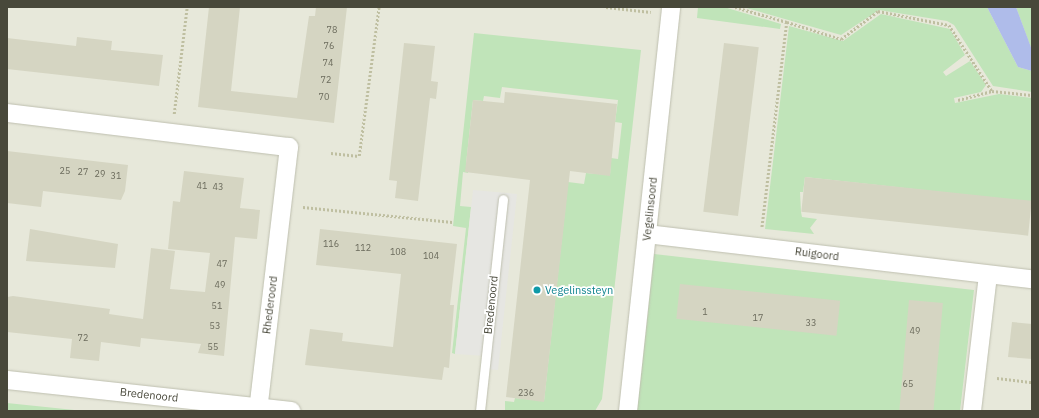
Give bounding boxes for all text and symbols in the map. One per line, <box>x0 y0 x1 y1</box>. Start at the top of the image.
house number: 78 <box>327 25 337 35</box>
house number: 76 <box>324 41 334 51</box>
house number: 74 <box>323 58 333 68</box>
house number: 72 <box>321 75 331 85</box>
house number: 70 <box>319 92 329 102</box>
house number: 25 <box>60 166 70 176</box>
house number: 27 <box>78 167 88 177</box>
house number: 29 <box>95 169 105 179</box>
house number: 31 <box>111 171 121 181</box>
street label: Vegelinsoord <box>640 176 660 242</box>
house number: 41 <box>197 181 207 191</box>
house number: 43 <box>213 182 223 192</box>
house number: 116 <box>323 239 339 249</box>
house number: 112 <box>355 243 371 253</box>
street label: Ruigoord <box>794 245 840 263</box>
house number: 108 <box>390 247 406 257</box>
house number: 104 <box>423 251 439 261</box>
house number: 47 <box>217 259 227 269</box>
street label: Rhederoord <box>260 275 280 335</box>
street label: Bredenoord <box>481 275 501 335</box>
house number: 49 <box>215 280 225 290</box>
place label: Vegelinssteyn <box>545 283 613 297</box>
marker: Vegelinssteyn <box>532 285 542 295</box>
house number: 51 <box>212 301 222 311</box>
house number: 1 <box>702 307 708 317</box>
house number: 17 <box>753 313 763 323</box>
house number: 33 <box>806 318 816 328</box>
house number: 53 <box>210 321 220 331</box>
house number: 49 <box>910 326 920 336</box>
house number: 72 <box>78 333 88 343</box>
house number: 55 <box>208 342 218 352</box>
house number: 65 <box>903 379 913 389</box>
street label: Bredenoord <box>119 385 179 405</box>
house number: 236 <box>518 388 534 398</box>

